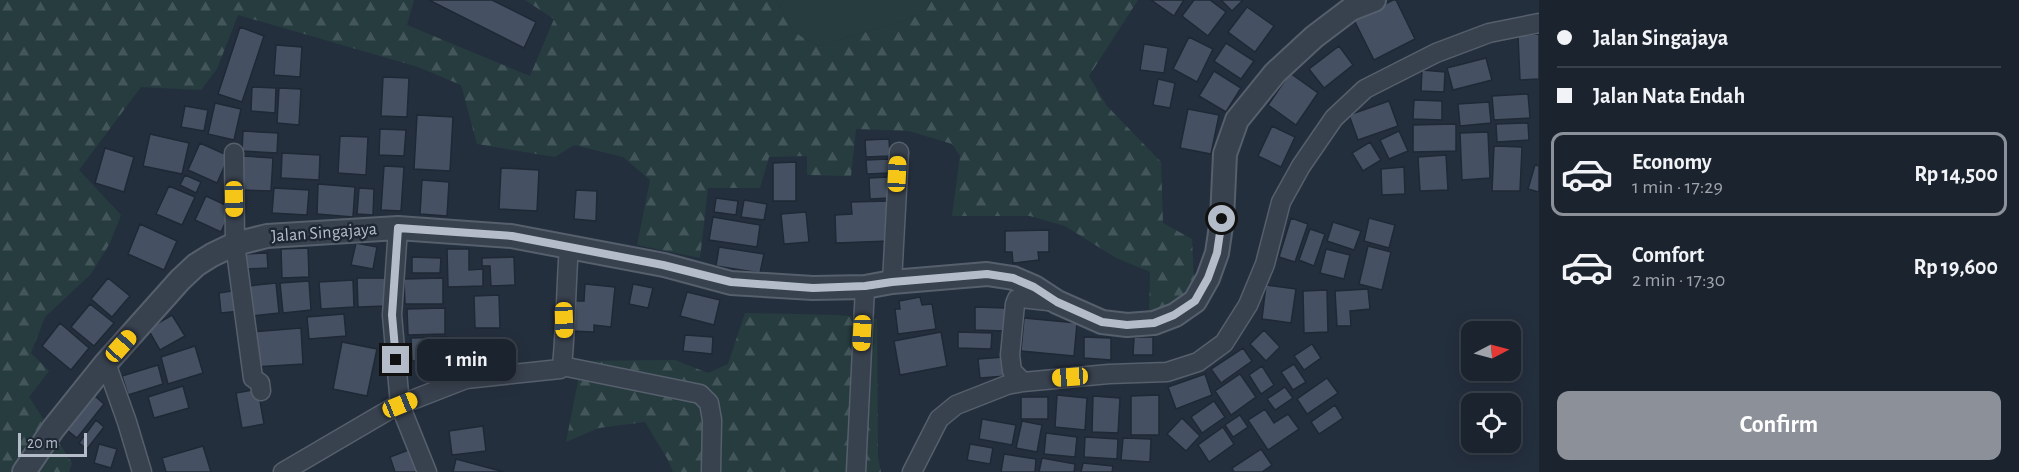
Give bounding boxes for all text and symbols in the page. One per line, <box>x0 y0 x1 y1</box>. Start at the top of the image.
text: Jalan Singajaya <box>1593 27 1728 49</box>
text: Jalan Nata Endah <box>1593 85 1745 107</box>
icon: car <box>1560 147 1614 201</box>
text: Economy <box>1632 151 1712 173</box>
car <box>887 156 907 192</box>
text: Rp 14,500 <box>1914 163 1998 185</box>
text: 1 min · 17:29 <box>1632 177 1723 197</box>
car <box>225 181 243 217</box>
route start <box>1208 205 1235 232</box>
street label: Jalan Singajaya <box>271 220 377 246</box>
icon: car <box>1560 240 1614 294</box>
text: Comfort <box>1632 244 1704 266</box>
text: Rp 19,600 <box>1914 256 1998 278</box>
text: 2 min · 17:30 <box>1632 270 1725 290</box>
car <box>554 302 574 338</box>
car <box>852 315 872 351</box>
north arrow <box>1461 321 1521 381</box>
map controls <box>1461 321 1521 453</box>
car <box>102 327 140 365</box>
callout: 1 min <box>417 339 516 381</box>
route end <box>382 346 409 373</box>
text: 1 min <box>445 350 488 370</box>
car <box>1051 367 1089 387</box>
car <box>380 390 420 420</box>
button: Confirm <box>1557 391 2001 460</box>
button: locate <box>1461 393 1521 453</box>
scale bar <box>18 430 87 458</box>
text: 20 m <box>27 435 58 451</box>

